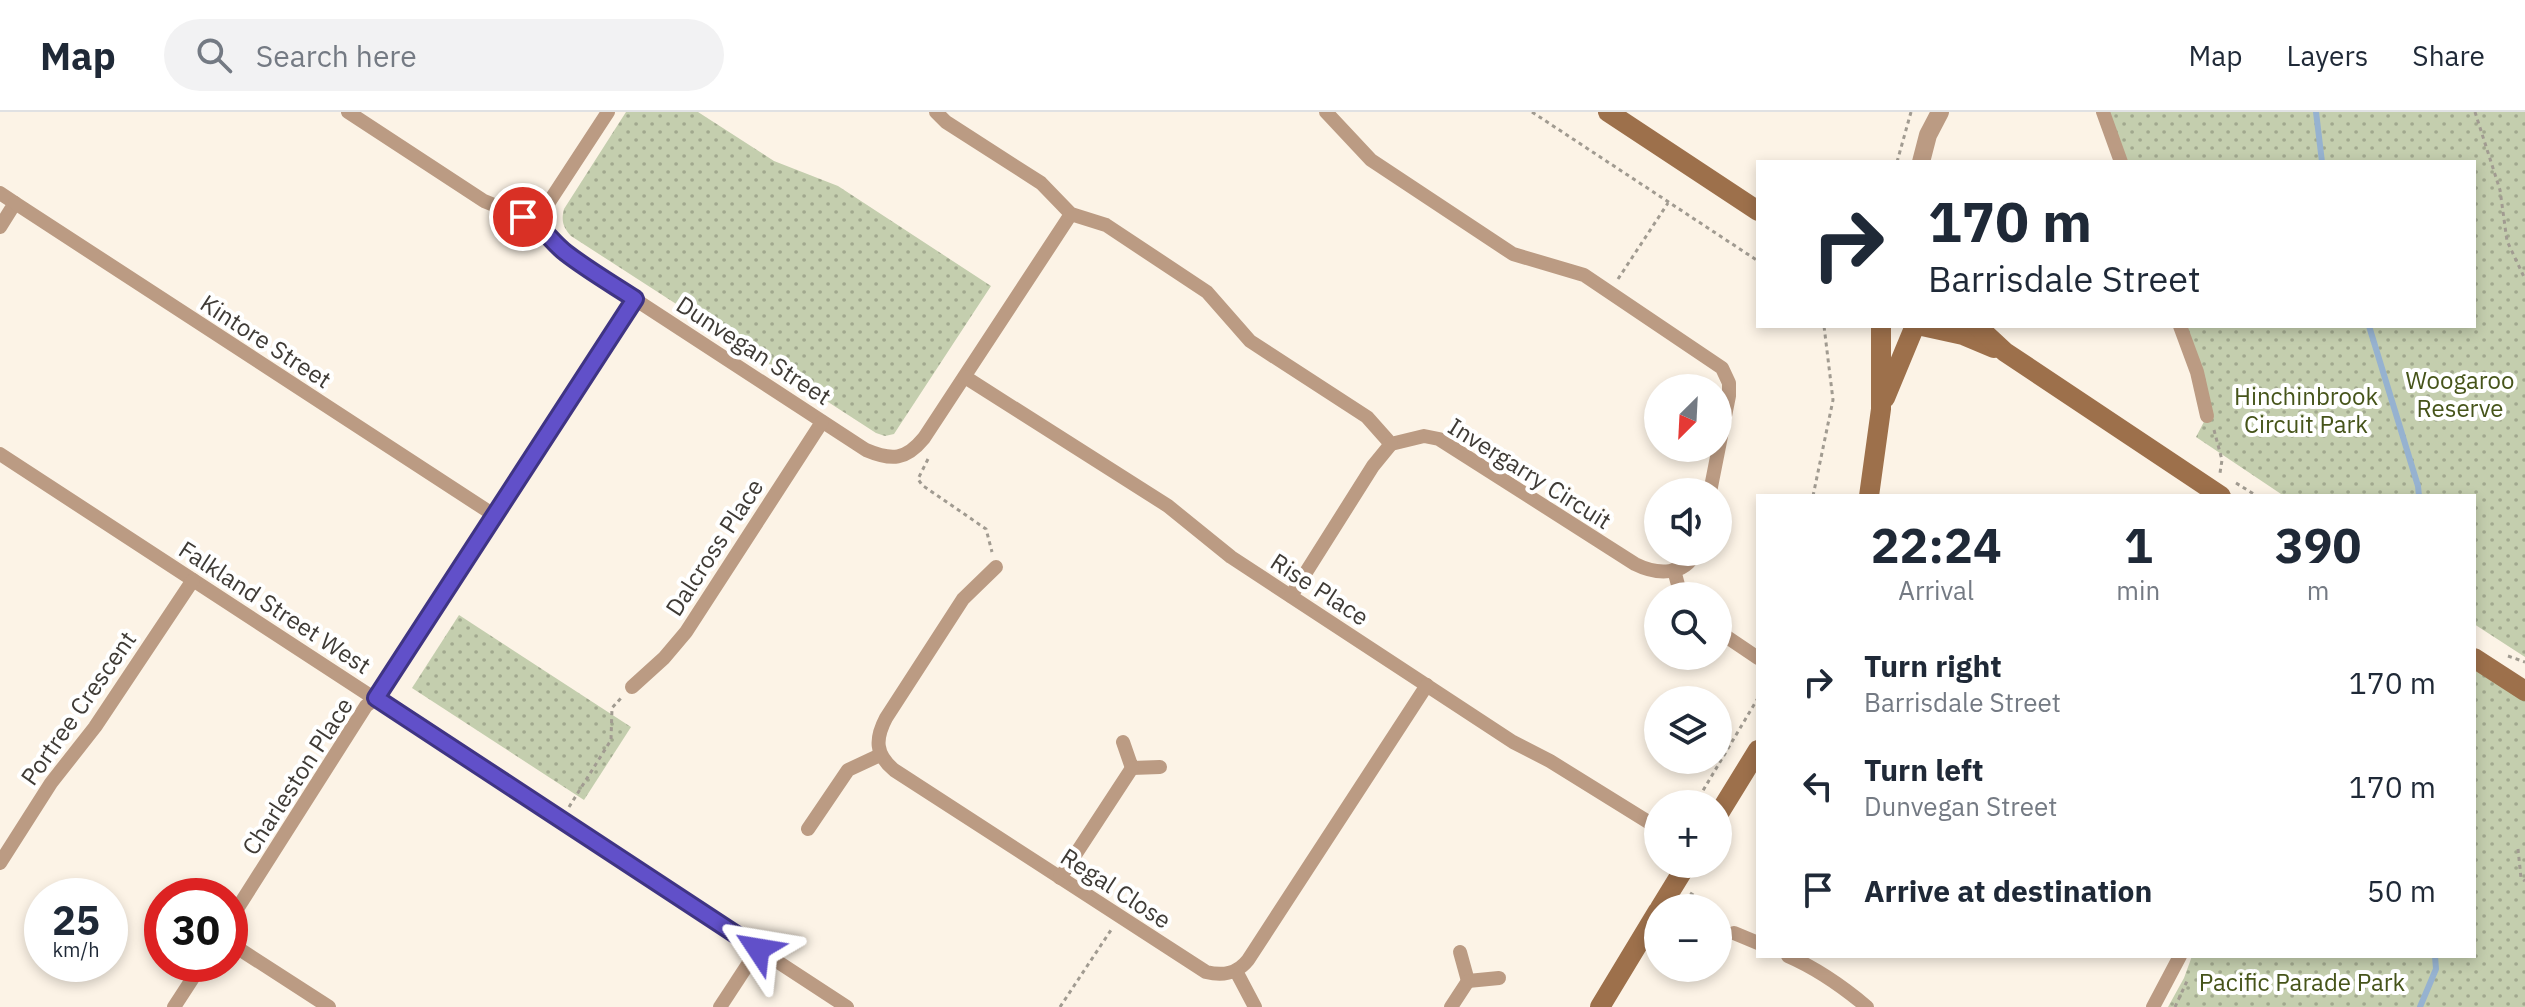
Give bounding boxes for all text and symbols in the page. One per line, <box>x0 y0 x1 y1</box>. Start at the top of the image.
search box <box>164 19 724 91</box>
text: Map <box>40 31 116 80</box>
icon: search <box>192 33 236 77</box>
text: Search here <box>256 36 417 75</box>
text: Map <box>2188 37 2242 74</box>
text: Layers <box>2286 37 2368 74</box>
text: Share <box>2412 37 2485 74</box>
pin <box>489 183 557 251</box>
text: 170 m <box>1928 185 2092 257</box>
icon: right <box>1796 192 1900 296</box>
icon: arrive <box>501 195 545 239</box>
text: Barrisdale Street <box>1928 255 2201 302</box>
street label: Kintore Street <box>194 287 338 395</box>
street label: Dunvegan Street <box>670 288 838 412</box>
park label: Woogaroo Reserve <box>2406 364 2514 424</box>
north arrow <box>1644 374 1732 462</box>
map controls <box>1644 374 1732 982</box>
park label: Hinchinbrook Circuit Park <box>2234 380 2378 440</box>
street label: Invergarry Circuit <box>1442 410 1618 536</box>
street label: Dalcross Place <box>658 472 770 622</box>
button: sound <box>1644 478 1732 566</box>
text: 22:24 <box>1871 514 2002 576</box>
text: 1 <box>2124 514 2153 576</box>
text: 390 <box>2275 514 2361 576</box>
street label: Falkland Street West <box>173 533 377 681</box>
street label: Rise Place <box>1265 545 1375 633</box>
text: Arrival <box>1898 573 1974 607</box>
text: min <box>2116 573 2160 607</box>
text: m <box>2307 573 2329 607</box>
button: search <box>1644 582 1732 670</box>
street label: Portree Crescent <box>13 625 143 791</box>
text: Turn right <box>1864 646 2002 685</box>
icon: right <box>1796 660 1840 704</box>
text: 170 m <box>2349 663 2436 702</box>
text: Barrisdale Street <box>1864 685 2061 719</box>
button: layers <box>1644 686 1732 774</box>
street label: Charleston Place <box>234 691 360 861</box>
text: Turn left <box>1864 750 1983 789</box>
icon: left <box>1796 764 1840 808</box>
text: 170 m <box>2349 767 2436 806</box>
text: Dunvegan Street <box>1864 789 2057 823</box>
button: + <box>1644 790 1732 878</box>
street label: Regal Close <box>1055 840 1177 936</box>
icon: arrive <box>1796 868 1840 912</box>
text: Arrive at destination <box>1864 871 2152 910</box>
text: 50 m <box>2367 871 2436 910</box>
speed limit sign: 30 <box>144 878 248 982</box>
text: 25 <box>52 894 100 946</box>
button: − <box>1644 894 1732 982</box>
position arrow <box>716 907 800 991</box>
text: km/h <box>52 936 100 963</box>
park label: Pacific Parade Park <box>2199 966 2406 998</box>

